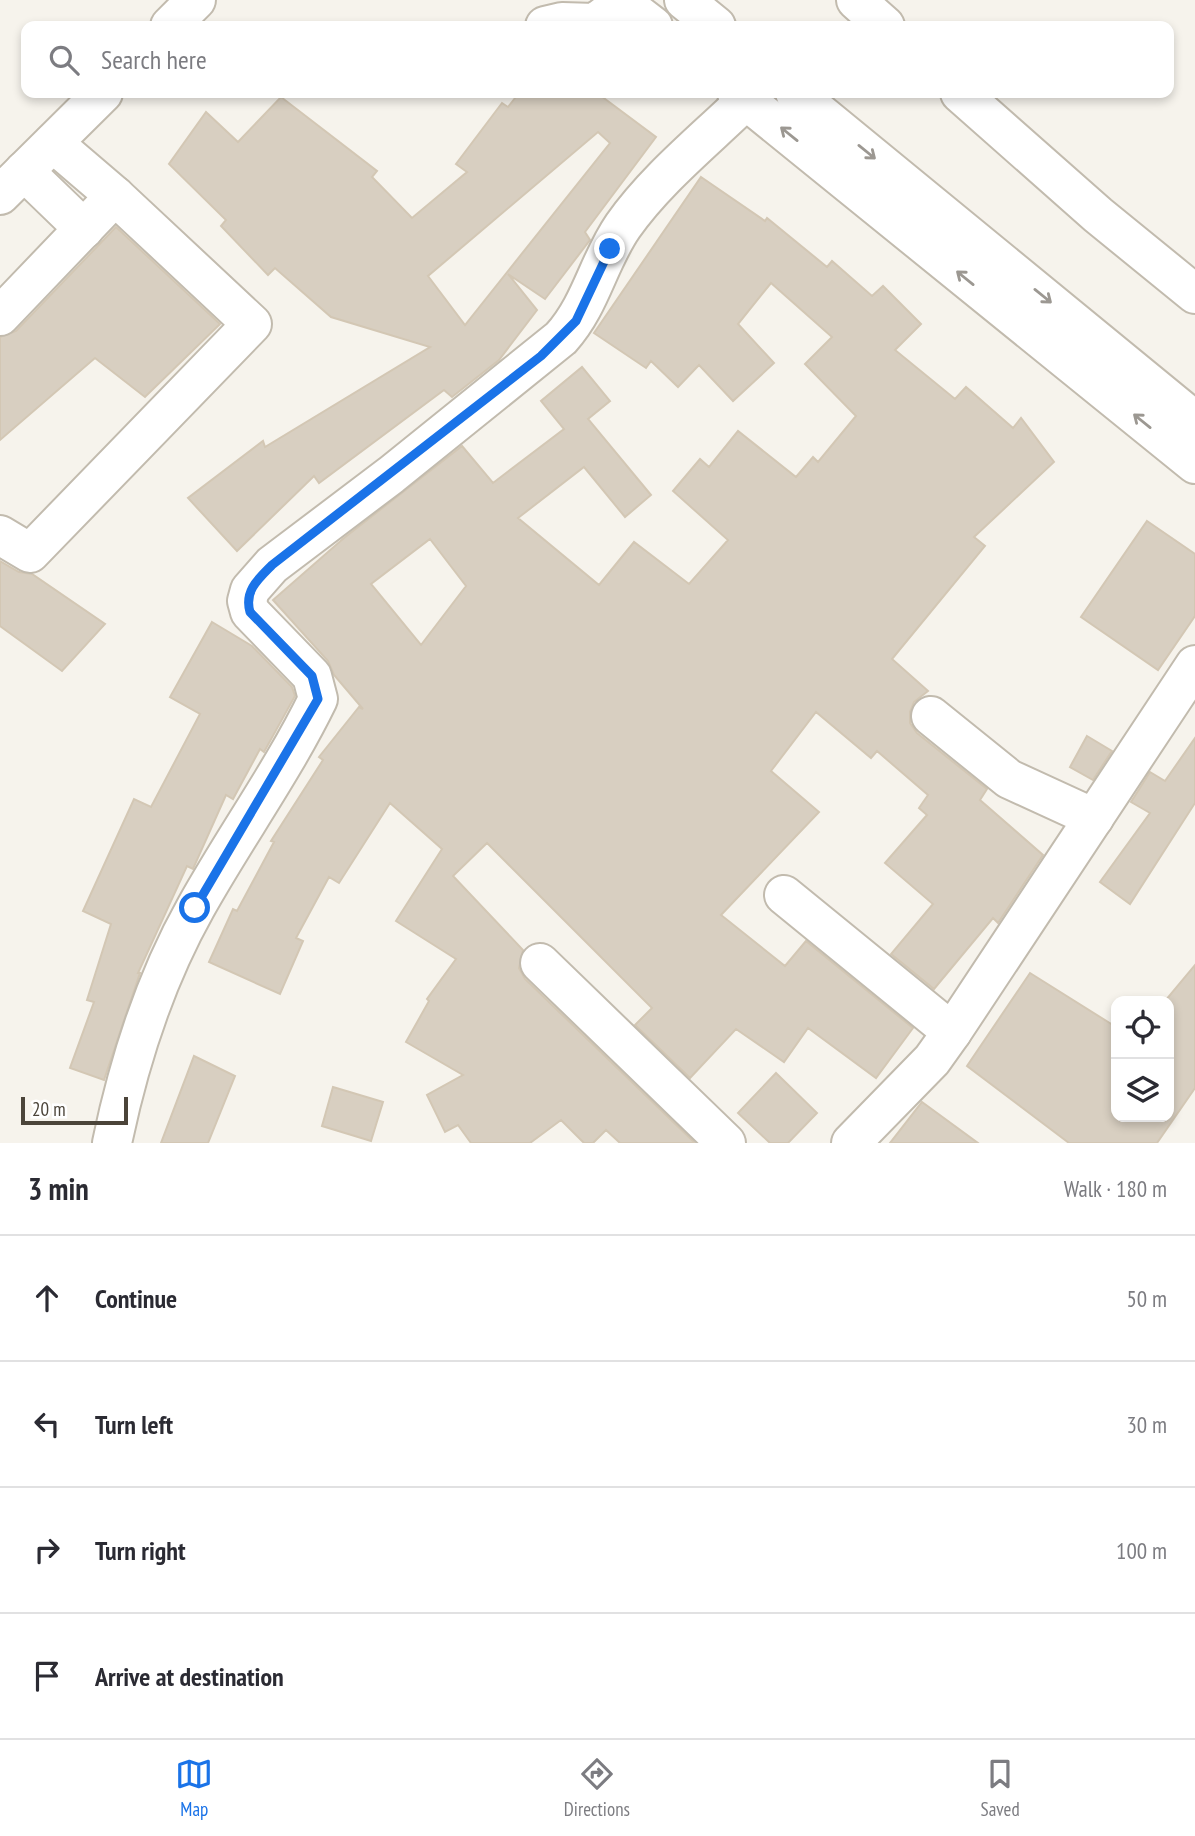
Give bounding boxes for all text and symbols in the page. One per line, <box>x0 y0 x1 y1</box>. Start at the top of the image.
search box <box>21 21 1174 98</box>
icon: search <box>45 41 83 79</box>
text: Search here <box>101 43 207 76</box>
one-way arrow <box>780 127 798 142</box>
one-way arrow <box>858 144 876 160</box>
route end <box>594 233 625 264</box>
one-way arrow <box>957 270 975 285</box>
one-way arrow <box>1033 288 1051 304</box>
one-way arrow <box>1133 414 1152 429</box>
route start <box>179 892 210 923</box>
map controls <box>1111 996 1174 1122</box>
button: locate <box>1111 996 1174 1059</box>
button: layers <box>1111 1059 1174 1122</box>
scale bar <box>21 1094 128 1126</box>
text: 20 m <box>32 1097 66 1121</box>
text: 3 min <box>28 1169 89 1208</box>
text: Walk · 180 m <box>1064 1174 1167 1203</box>
icon: ahead <box>28 1279 66 1317</box>
text: Continue <box>95 1282 177 1315</box>
text: 50 m <box>1126 1284 1167 1313</box>
icon: left <box>28 1405 66 1443</box>
text: Turn left <box>95 1408 173 1441</box>
text: 30 m <box>1126 1410 1167 1439</box>
icon: right <box>28 1531 66 1569</box>
text: Turn right <box>95 1534 186 1567</box>
text: 100 m <box>1116 1536 1167 1565</box>
icon: arrive <box>28 1657 66 1695</box>
text: Arrive at destination <box>95 1660 284 1693</box>
tab: Map <box>175 1755 213 1821</box>
tab: Directions <box>564 1755 630 1821</box>
tab: Saved <box>981 1755 1020 1821</box>

